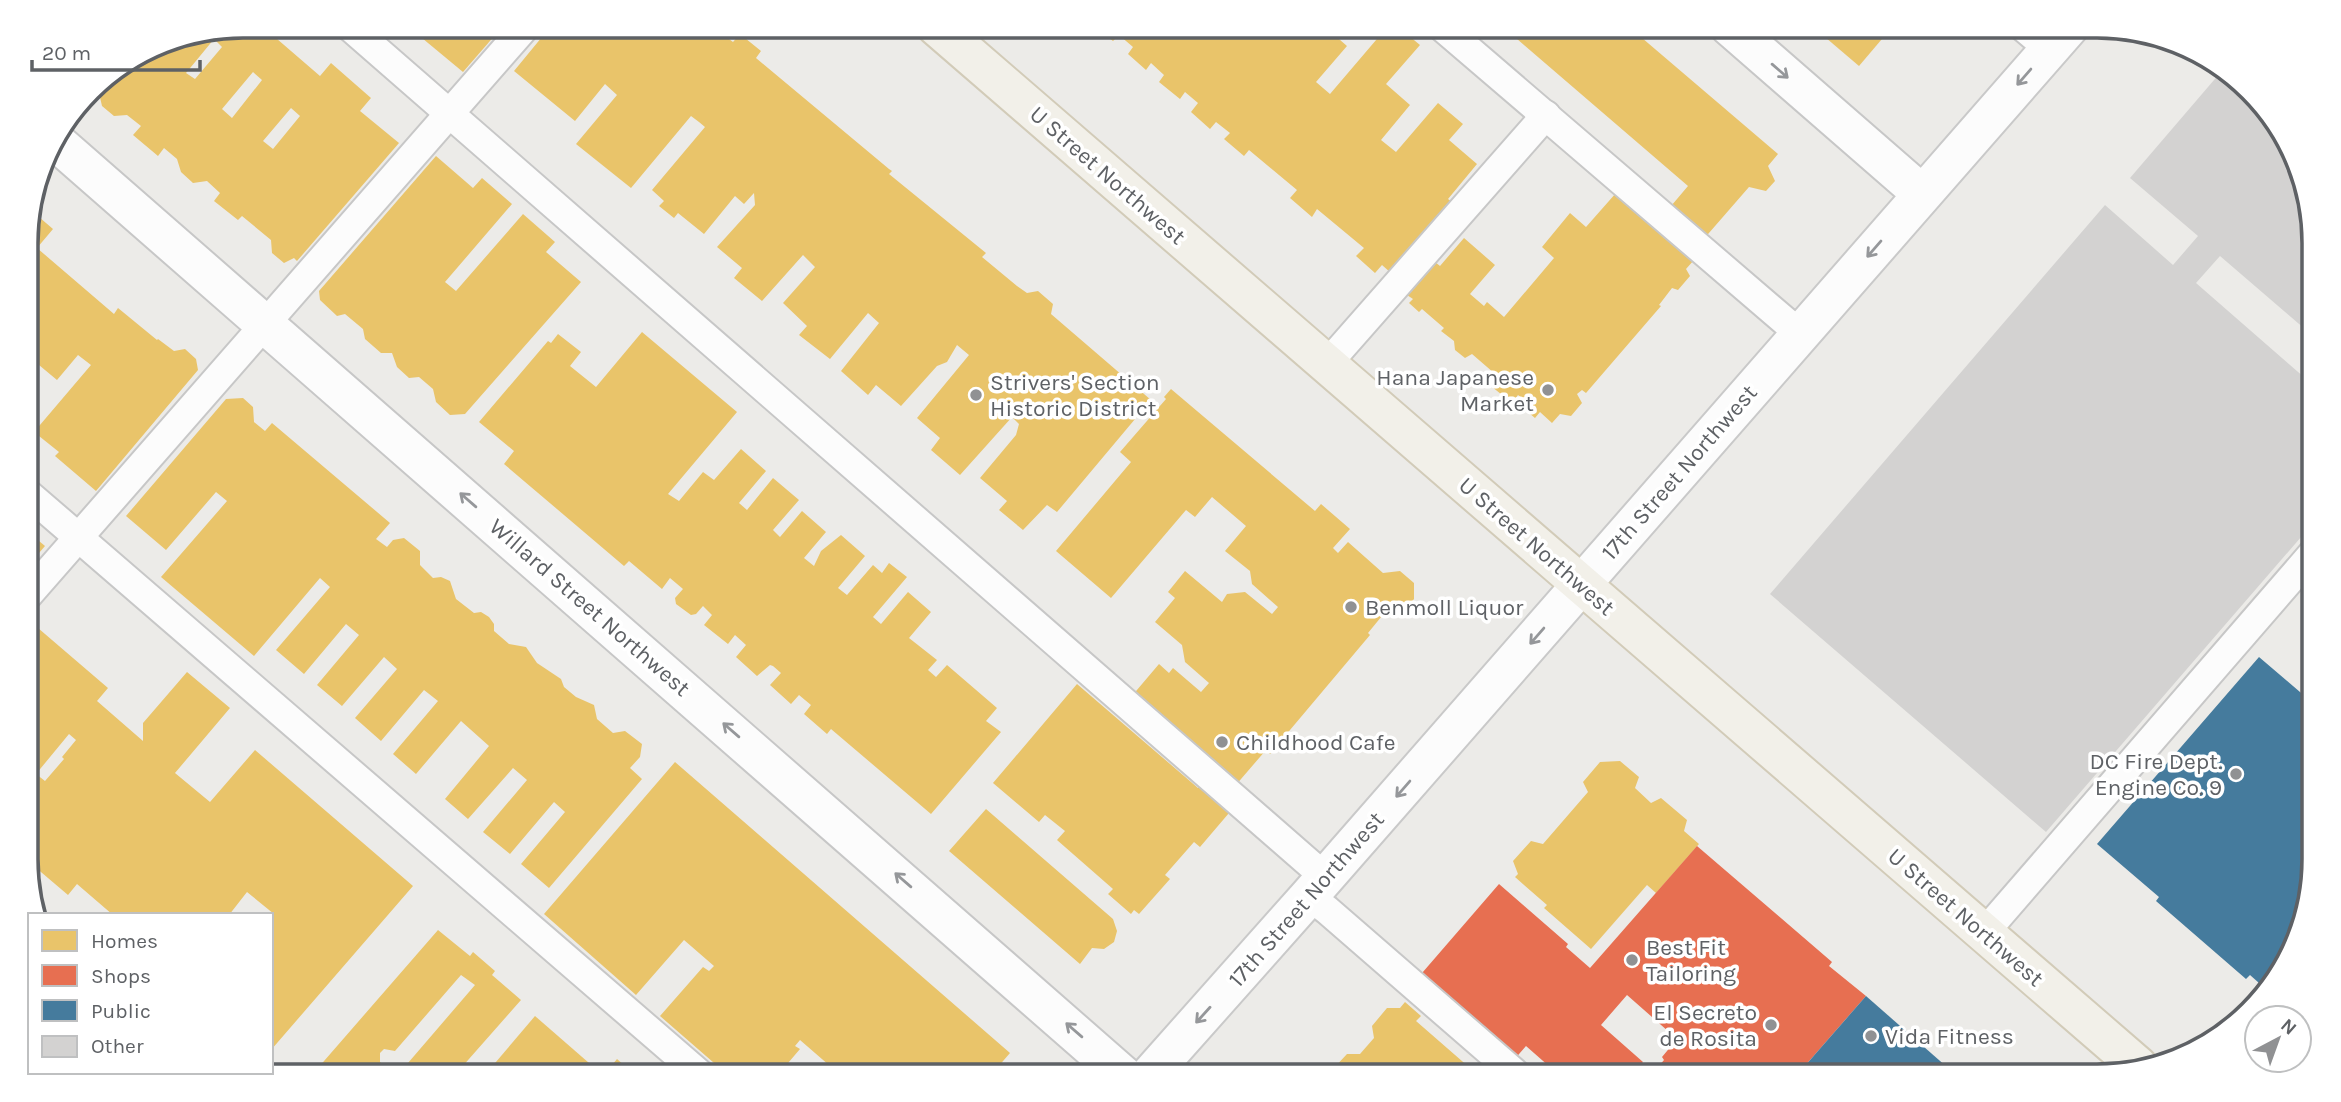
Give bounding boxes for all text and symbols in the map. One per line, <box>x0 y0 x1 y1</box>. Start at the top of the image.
scale bar <box>32 28 200 72</box>
text: 20 m <box>42 41 91 65</box>
one-way arrow <box>1771 63 1789 79</box>
one-way arrow <box>2016 68 2032 86</box>
street label: U Street Northwest <box>1024 100 1191 251</box>
one-way arrow <box>1867 239 1883 257</box>
place label: Hana Japanese Market <box>1376 364 1534 417</box>
place label: Strivers' Section Historic District <box>990 369 1160 422</box>
street label: 17th Street Northwest <box>1596 379 1763 565</box>
marker: Hana Japanese Market <box>1540 382 1556 398</box>
marker: Strivers' Section Historic District <box>968 387 984 403</box>
street label: U Street Northwest <box>1453 471 1620 622</box>
one-way arrow <box>459 492 477 508</box>
street label: Willard Street Northwest <box>484 513 696 702</box>
place label: Benmoll Liquor <box>1365 594 1524 621</box>
marker: Benmoll Liquor <box>1343 599 1359 615</box>
one-way arrow <box>1529 627 1545 645</box>
one-way arrow <box>722 722 740 738</box>
place label: Childhood Cafe <box>1236 729 1395 756</box>
marker: Childhood Cafe <box>1214 734 1230 750</box>
place label: DC Fire Dept. Engine Co. 9 <box>2090 748 2222 801</box>
marker: DC Fire Dept. Engine Co. 9 <box>2228 766 2244 782</box>
one-way arrow <box>1394 780 1411 797</box>
street label: 17th Street Northwest <box>1223 806 1390 992</box>
street label: U Street Northwest <box>1882 842 2049 993</box>
one-way arrow <box>894 872 912 888</box>
legend <box>28 913 273 1074</box>
text: Homes <box>91 929 158 953</box>
place label: Best Fit Tailoring <box>1646 934 1736 987</box>
marker: Best Fit Tailoring <box>1624 952 1640 968</box>
text: Shops <box>91 964 151 988</box>
text: Public <box>91 999 151 1023</box>
place label: El Secreto de Rosita <box>1653 999 1757 1052</box>
north arrow <box>2243 1004 2313 1074</box>
one-way arrow <box>1195 1006 1211 1024</box>
text: N <box>2276 1014 2301 1040</box>
marker: El Secreto de Rosita <box>1763 1017 1779 1033</box>
one-way arrow <box>1065 1022 1083 1038</box>
place label: Vida Fitness <box>1885 1023 2014 1050</box>
marker: Vida Fitness <box>1863 1028 1879 1044</box>
text: Other <box>91 1034 144 1058</box>

